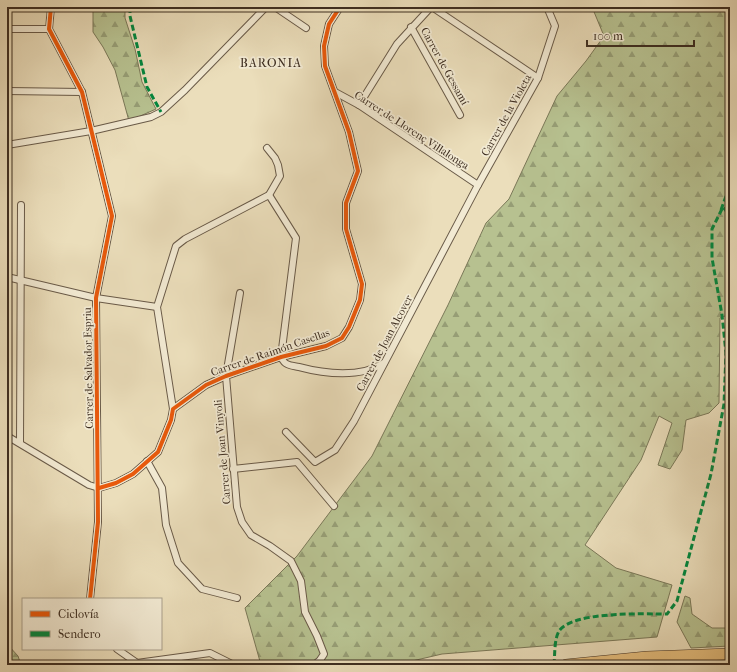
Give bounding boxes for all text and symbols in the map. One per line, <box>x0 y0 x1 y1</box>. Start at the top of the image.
scale bar <box>587 22 694 48</box>
street label: Carrer de Gessamí <box>418 25 472 108</box>
text: 100 m <box>593 29 623 43</box>
district label: BARONIA <box>240 56 302 70</box>
street label: Carrer de la Violeta <box>479 71 535 159</box>
street label: Carrer de Llorenç Villalonga <box>352 88 472 173</box>
street label: Carrer de Joan Alcover <box>354 293 415 394</box>
street label: Carrer de Salvador Espriu <box>81 306 96 429</box>
street label: Carrer de Raimón Casellas <box>209 326 331 379</box>
street label: Carrer de Joan Vinyoli <box>211 398 234 505</box>
legend <box>22 598 162 650</box>
text: Ciclovía <box>58 607 99 621</box>
text: Sendero <box>58 627 101 641</box>

